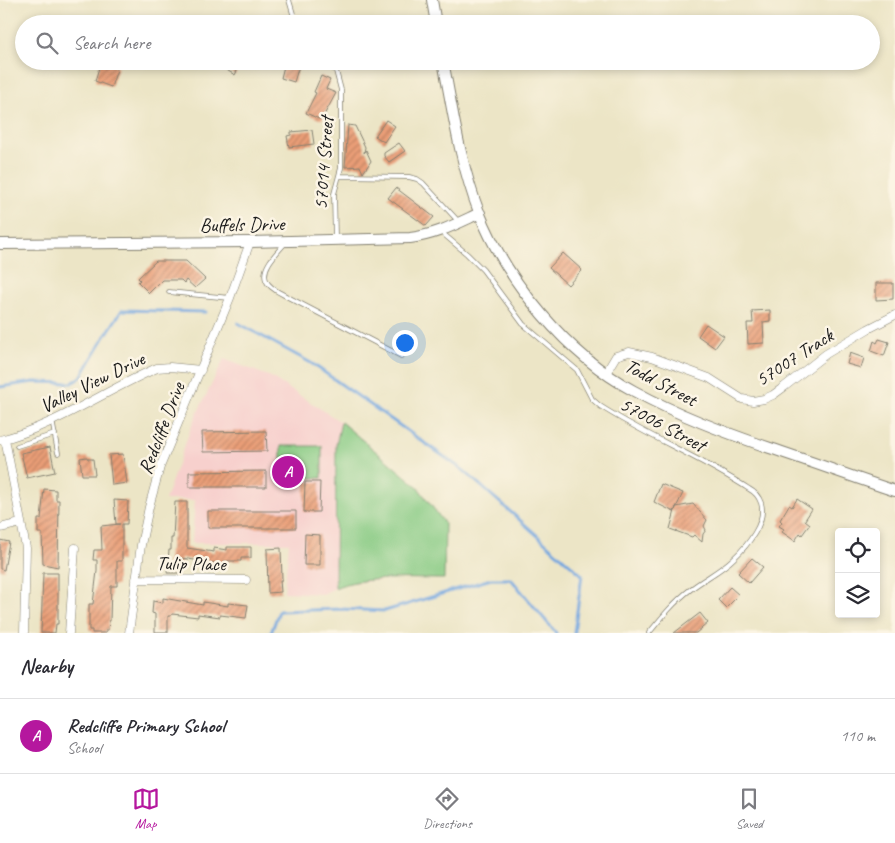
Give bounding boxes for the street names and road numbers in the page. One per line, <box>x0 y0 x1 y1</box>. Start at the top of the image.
street label: 57014 Street <box>308 112 339 210</box>
street label: Buffels Drive <box>199 211 286 238</box>
street label: 57007 Track <box>751 322 839 392</box>
street label: Valley View Drive <box>36 346 150 419</box>
street label: Todd Street <box>620 353 703 413</box>
street label: Redcliffe Drive <box>133 377 191 478</box>
street label: 57006 Street <box>616 391 713 459</box>
street label: Tulip Place <box>156 550 227 577</box>

